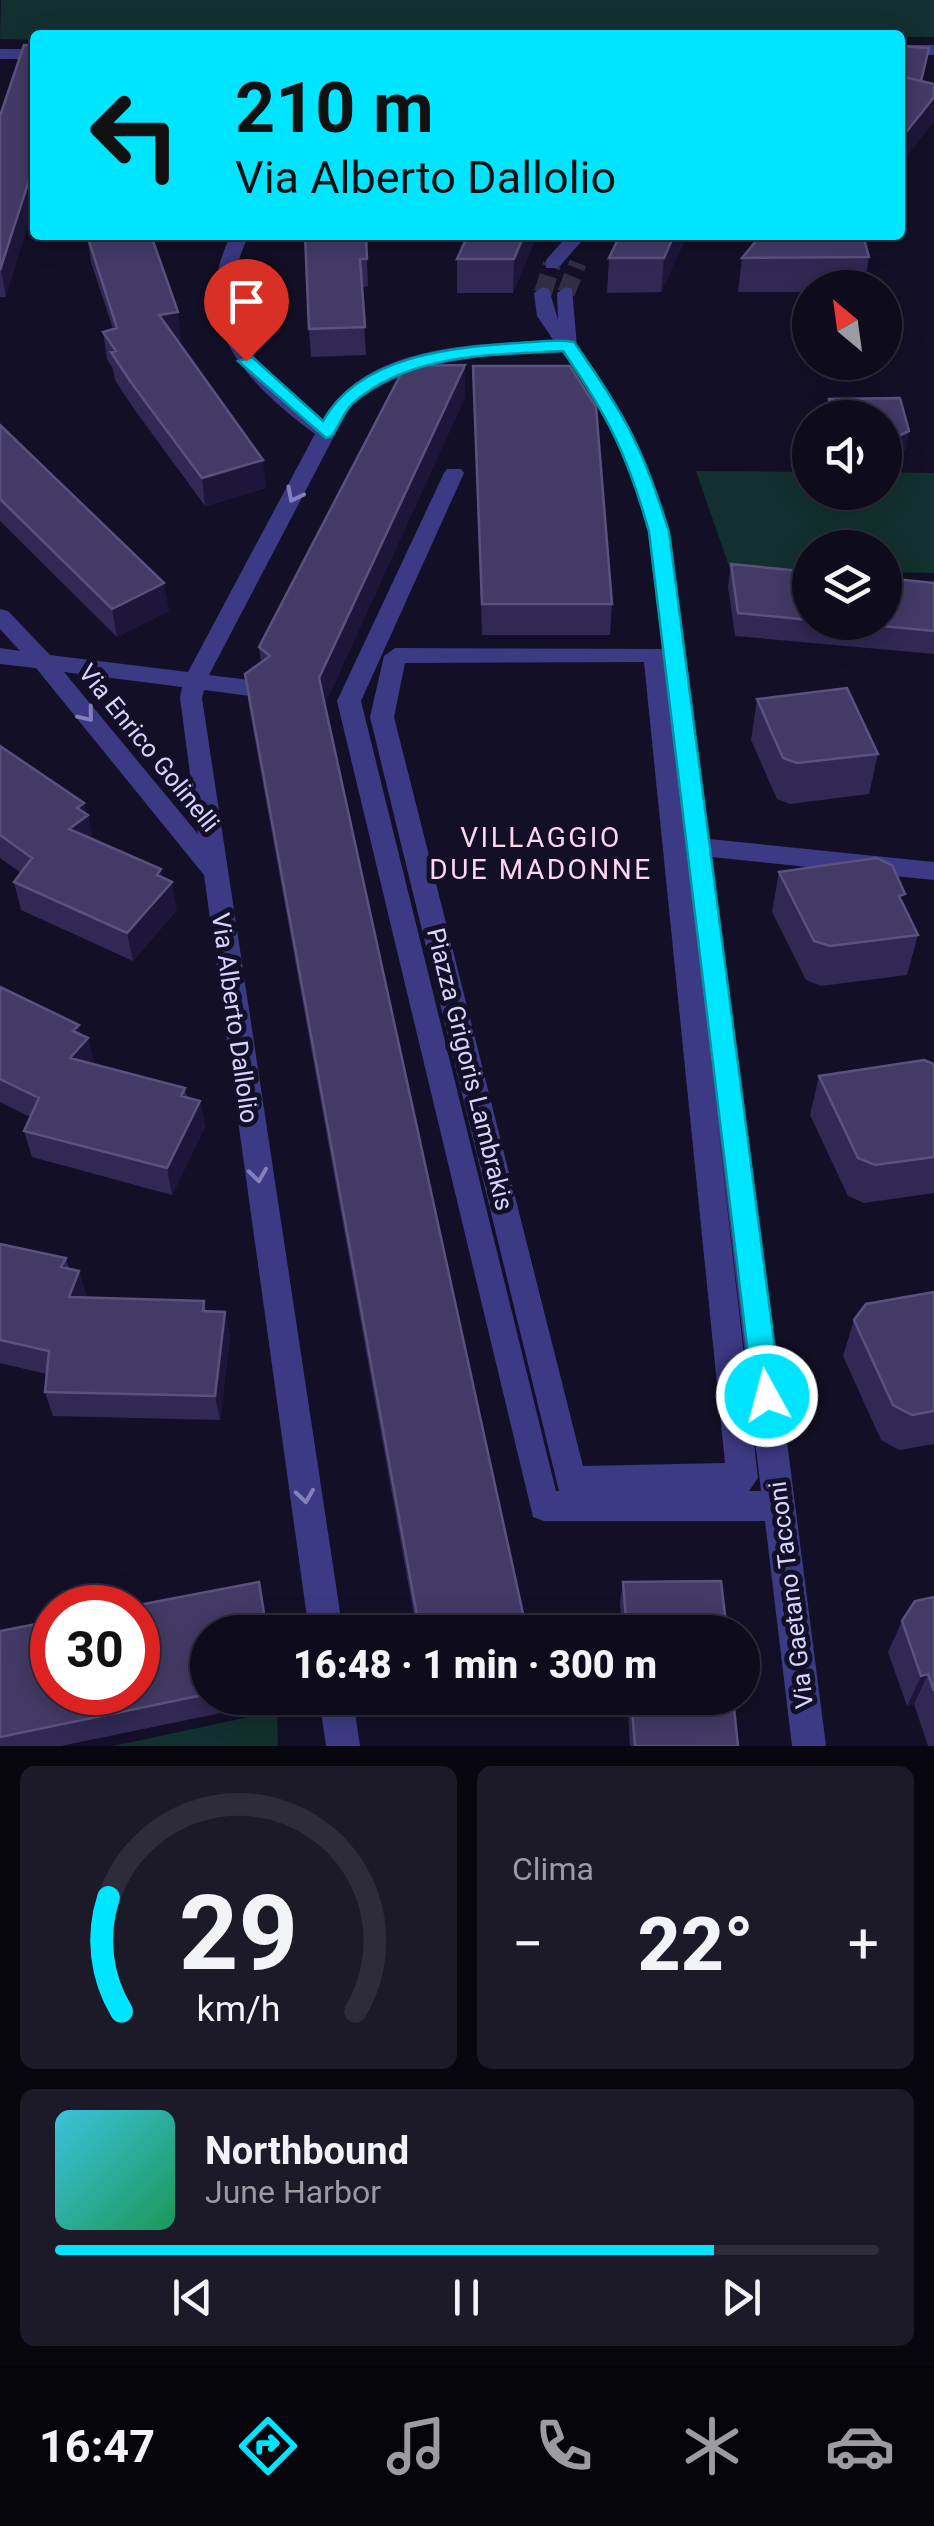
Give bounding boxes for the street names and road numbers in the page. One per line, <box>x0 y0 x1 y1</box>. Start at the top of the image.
street label: Via Enrico Golinelli <box>73 659 225 837</box>
street label: Via Alberto Dallolio <box>206 911 264 1125</box>
street label: Piazza Grigoris Lambrakis <box>421 925 519 1213</box>
street label: Via Gaetano Tacconi <box>763 1480 819 1710</box>

